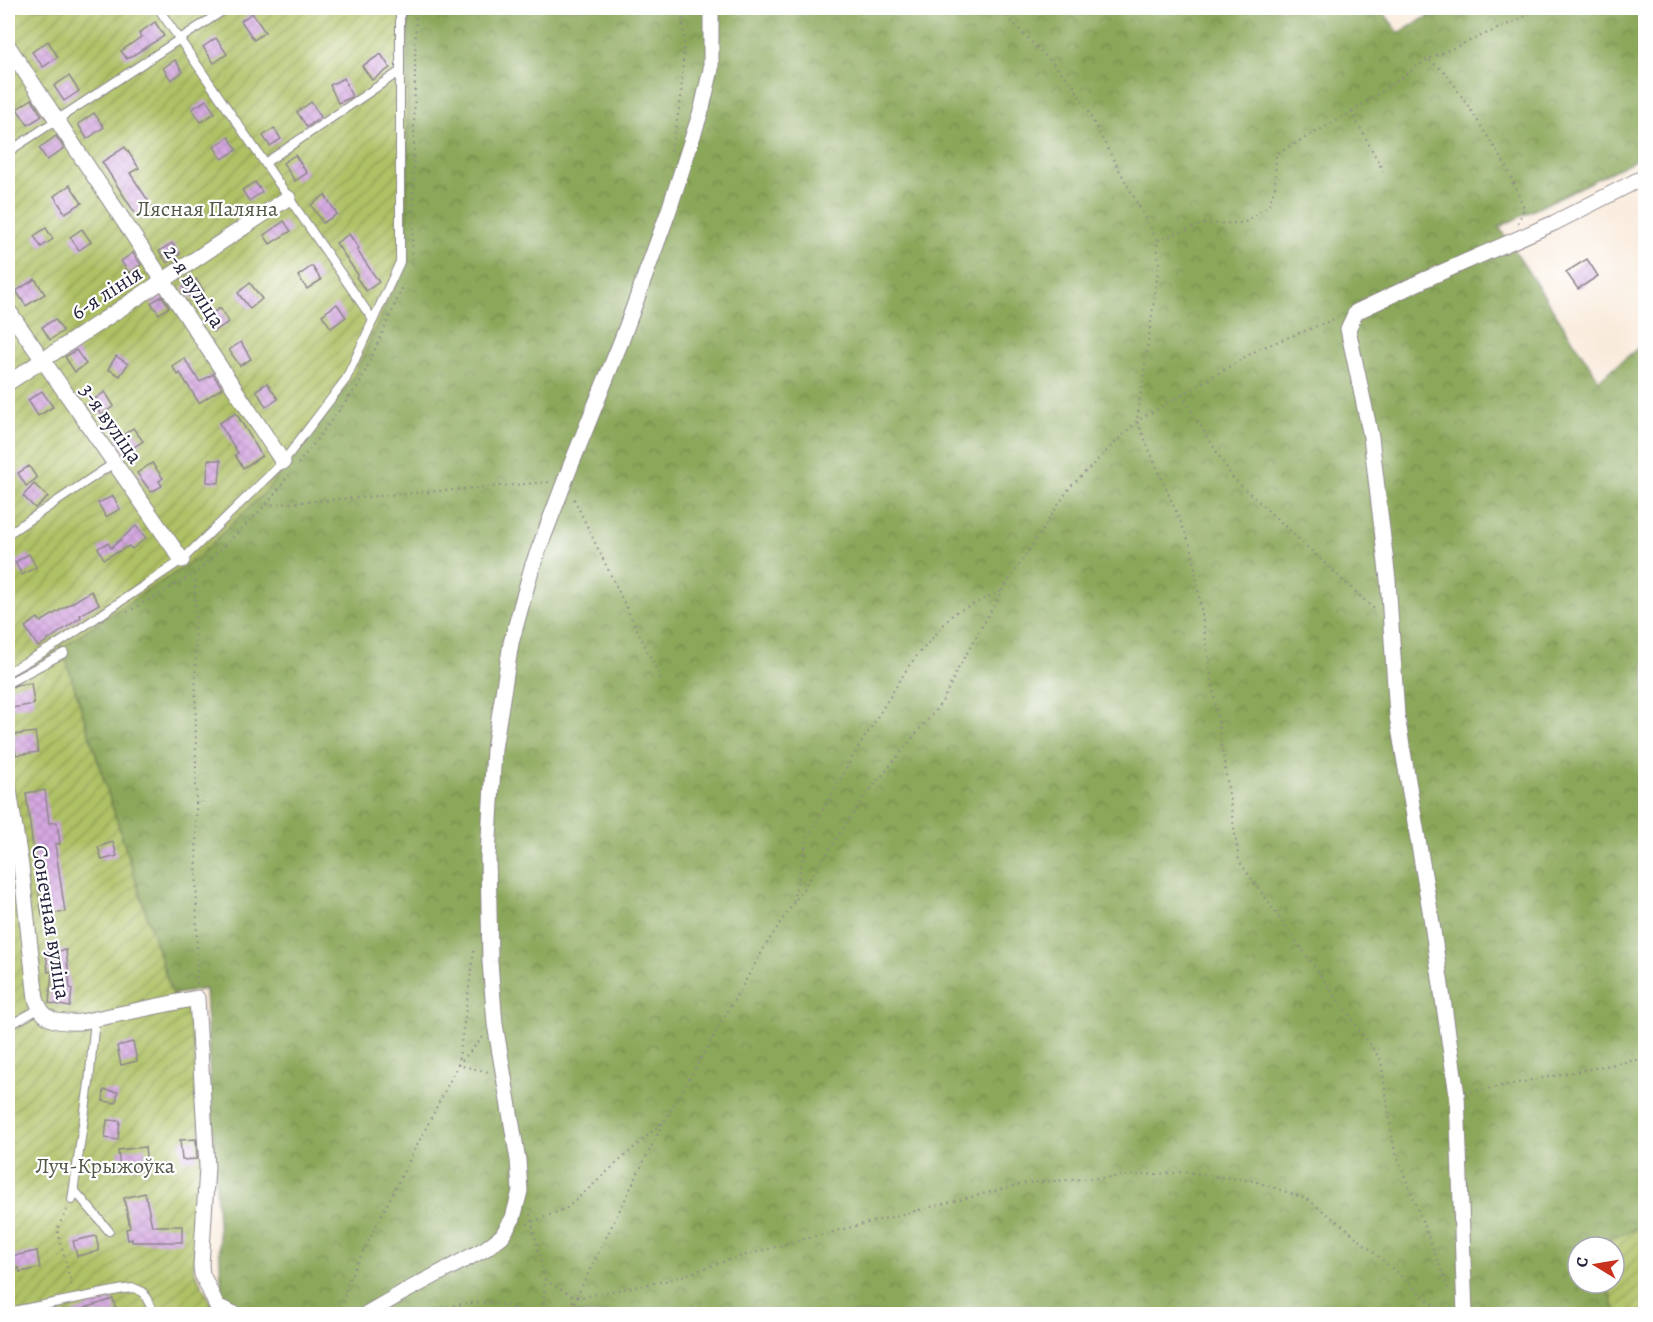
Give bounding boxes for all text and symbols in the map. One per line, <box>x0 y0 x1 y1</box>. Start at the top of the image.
park label: Лясная Паляна <box>136 194 279 224</box>
street label: 2-я вуліца <box>156 239 233 335</box>
street label: 6-я лінія <box>65 259 148 327</box>
street label: 3-я вуліца <box>73 377 150 471</box>
street label: Сонечная вуліца <box>24 843 78 1002</box>
park label: Луч-Крыжоўка <box>35 1151 176 1181</box>
north arrow <box>1566 1235 1626 1295</box>
text: С <box>1571 1255 1594 1269</box>

